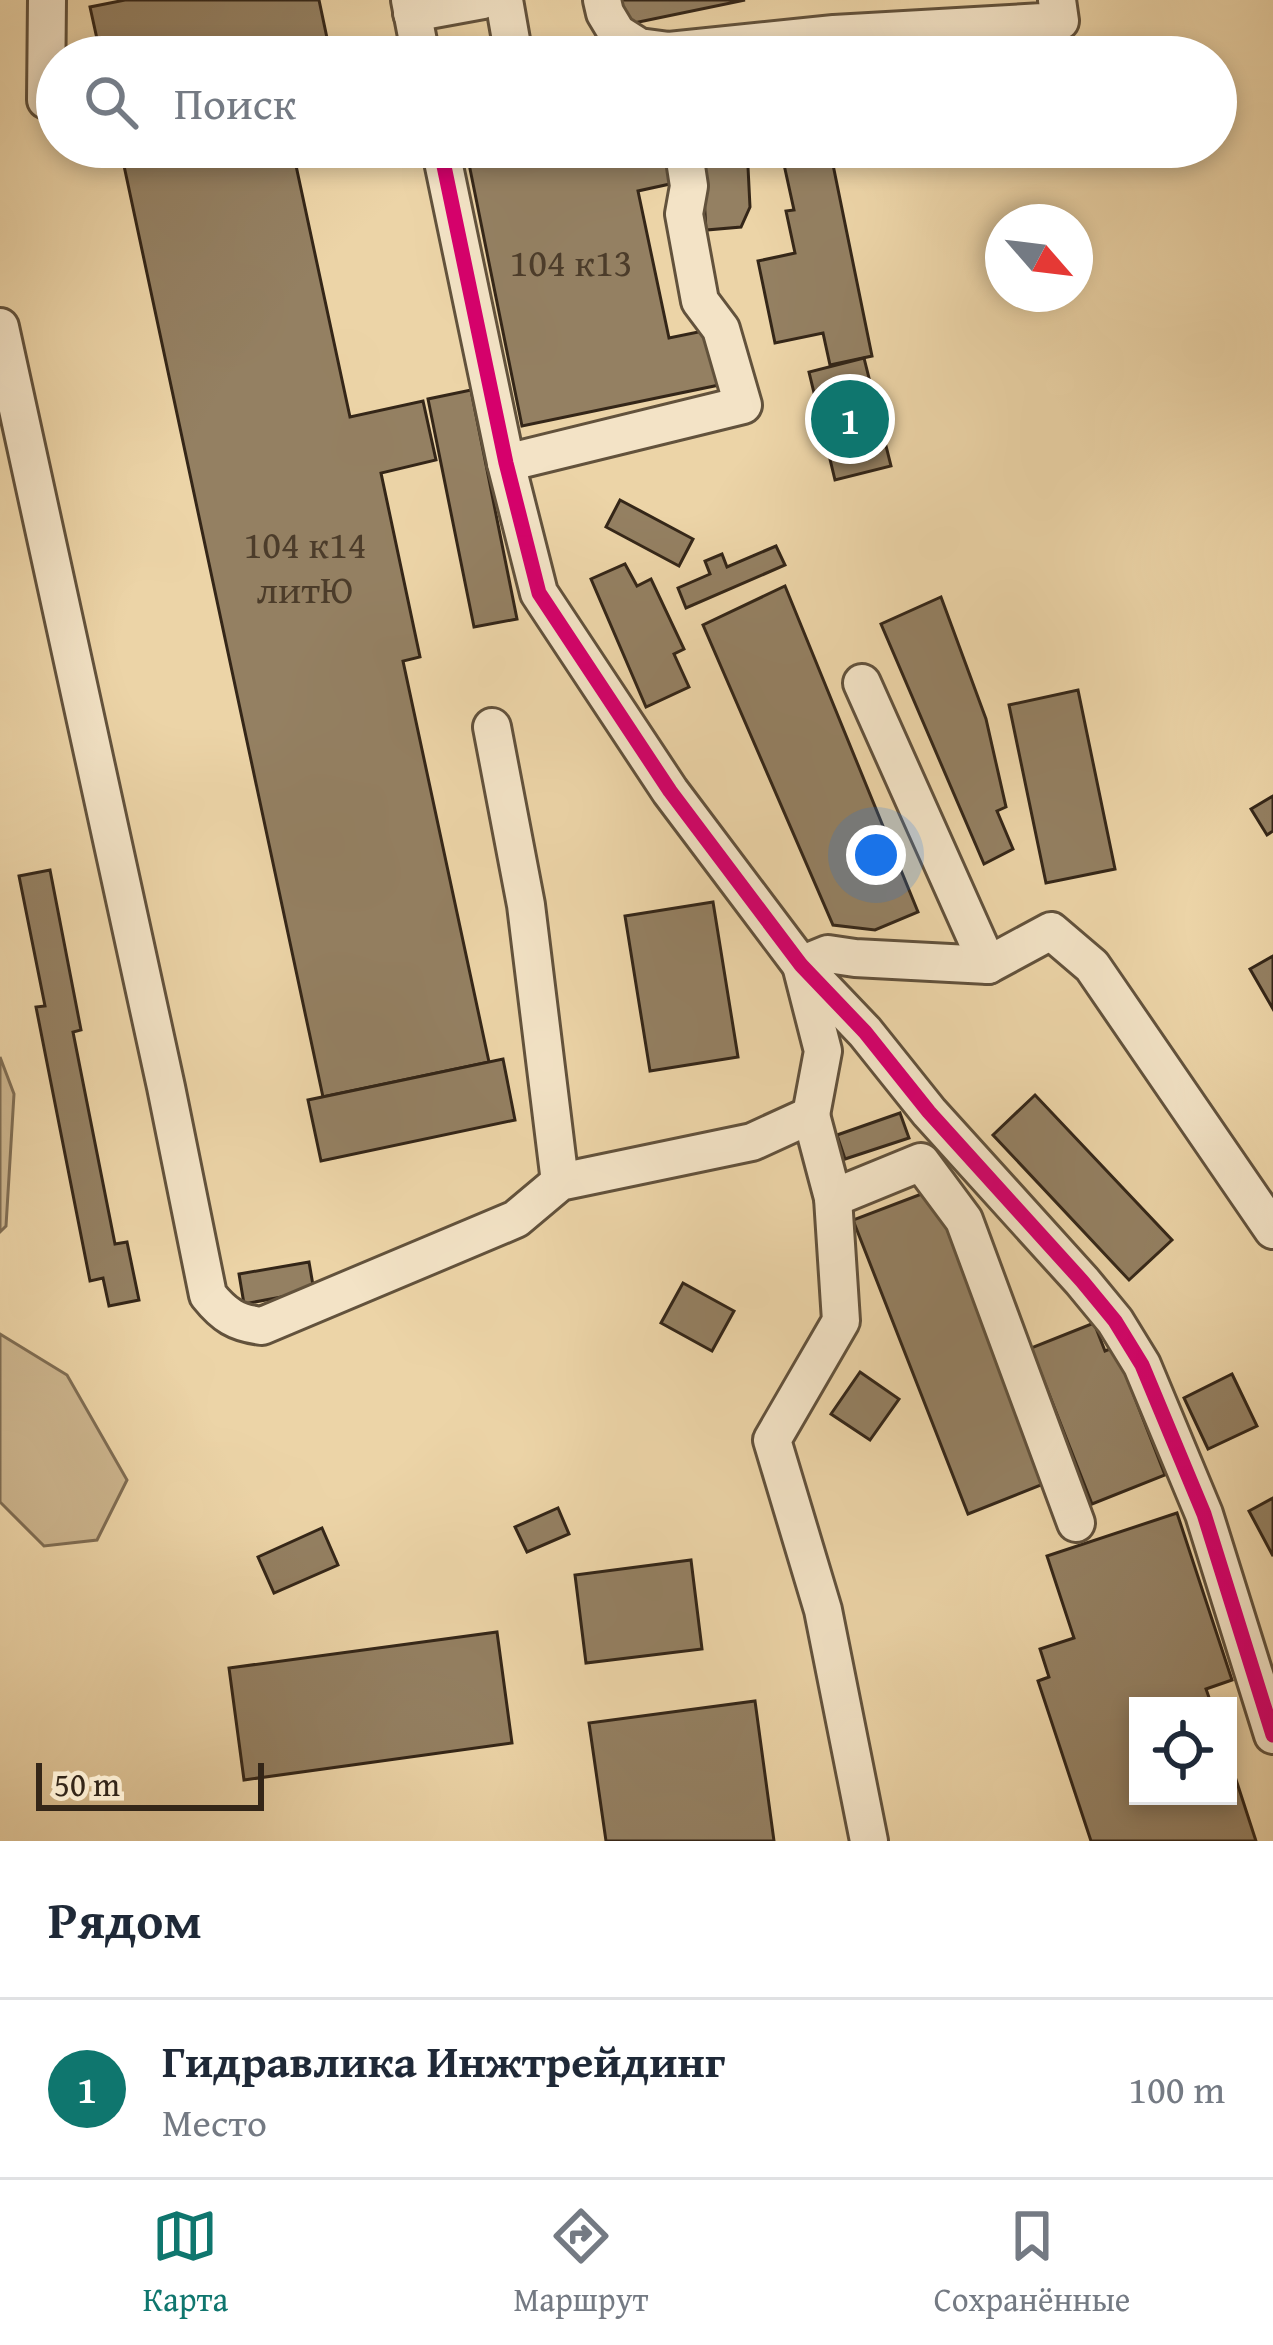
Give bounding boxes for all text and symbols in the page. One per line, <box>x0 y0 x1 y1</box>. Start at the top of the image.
search box <box>36 36 1237 168</box>
icon: search <box>78 69 144 135</box>
text: Поиск <box>174 70 296 135</box>
north arrow <box>985 204 1093 312</box>
house number: 104 к13 <box>510 233 632 290</box>
pin: 1 <box>811 374 889 464</box>
house number: 104 к14 литЮ <box>244 515 366 617</box>
your location <box>846 825 906 885</box>
map controls <box>1129 1697 1237 1805</box>
button: locate <box>1129 1697 1237 1805</box>
scale bar <box>36 1757 264 1810</box>
text: 50 m <box>54 1760 120 1808</box>
text: Рядом <box>48 1882 202 1957</box>
text: Гидравлика Инжтрейдинг <box>162 2028 725 2093</box>
text: 1 <box>77 2060 97 2117</box>
text: 100 m <box>1128 2060 1225 2117</box>
text: Место <box>162 2093 267 2150</box>
tab: Карта <box>143 2203 228 2323</box>
tab: Маршрут <box>513 2203 648 2323</box>
tab: Сохранённые <box>934 2203 1130 2323</box>

